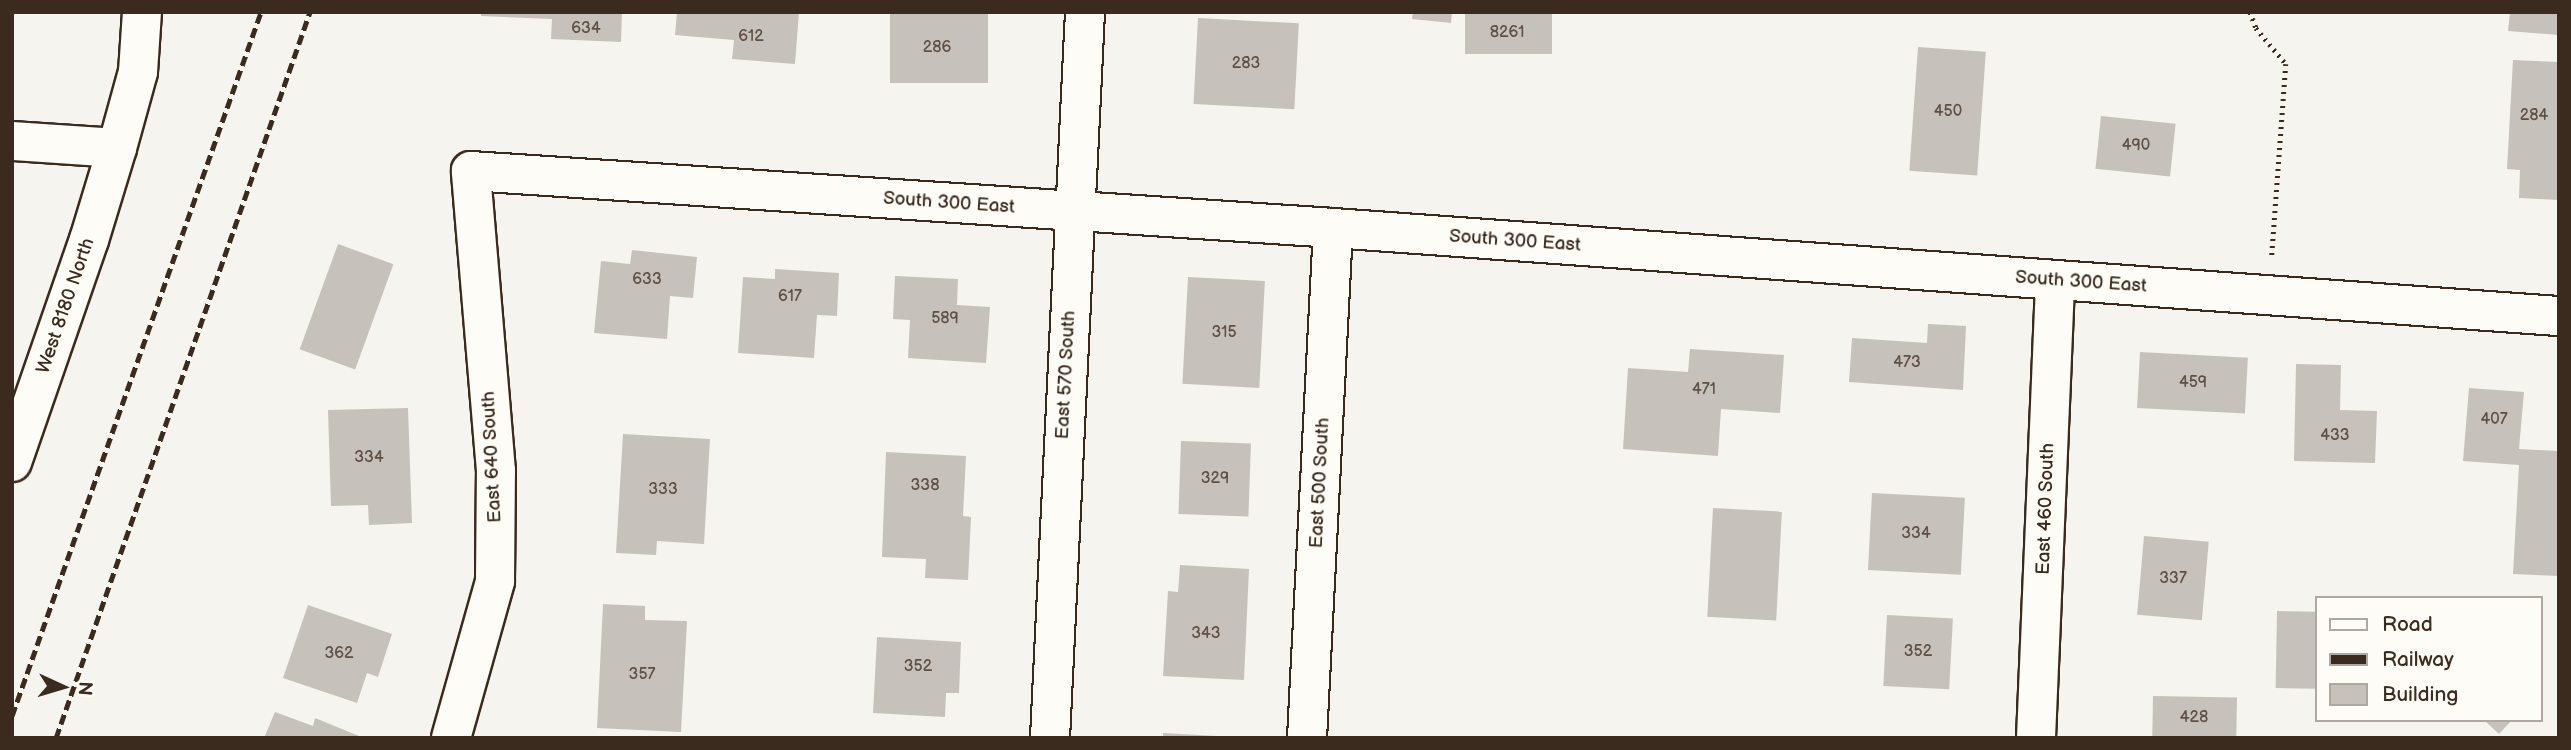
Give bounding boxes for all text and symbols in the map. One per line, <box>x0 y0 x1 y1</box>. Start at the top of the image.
house number: 634 <box>571 19 601 39</box>
house number: 8261 <box>1490 23 1524 43</box>
house number: 612 <box>738 27 764 47</box>
house number: 286 <box>923 38 951 58</box>
house number: 283 <box>1232 54 1260 74</box>
house number: 450 <box>1934 102 1962 122</box>
house number: 284 <box>2520 106 2548 126</box>
house number: 490 <box>2122 136 2150 156</box>
street label: South 300 East <box>882 187 1016 219</box>
street label: South 300 East <box>1448 225 1582 257</box>
street label: West 8180 North <box>32 235 100 377</box>
street label: South 300 East <box>2014 266 2148 298</box>
house number: 633 <box>632 270 662 290</box>
house number: 617 <box>778 287 802 307</box>
house number: 589 <box>931 309 959 329</box>
street label: East 570 South <box>1051 310 1081 440</box>
house number: 315 <box>1211 323 1237 343</box>
house number: 473 <box>1893 353 1921 373</box>
house number: 459 <box>2179 373 2207 393</box>
house number: 471 <box>1692 380 1716 400</box>
street label: East 640 South <box>477 390 507 524</box>
house number: 407 <box>2480 410 2508 430</box>
street label: East 500 South <box>1305 417 1335 549</box>
house number: 433 <box>2320 426 2350 446</box>
street label: East 460 South <box>2032 443 2060 575</box>
house number: 334 <box>354 448 384 468</box>
house number: 329 <box>1201 469 1229 489</box>
house number: 338 <box>910 476 940 496</box>
house number: 333 <box>648 480 678 500</box>
house number: 334 <box>1901 524 1931 544</box>
house number: 337 <box>2159 569 2187 589</box>
legend <box>2316 596 2543 722</box>
text: Road <box>2382 612 2433 637</box>
house number: 343 <box>1191 624 1221 644</box>
house number: 352 <box>1904 642 1932 662</box>
house number: 362 <box>324 644 354 664</box>
text: Railway <box>2382 647 2454 672</box>
north arrow <box>28 652 98 722</box>
house number: 352 <box>904 657 932 677</box>
house number: 357 <box>629 665 655 685</box>
text: N <box>72 681 96 696</box>
text: Building <box>2382 682 2458 707</box>
house number: 428 <box>2180 708 2208 728</box>

